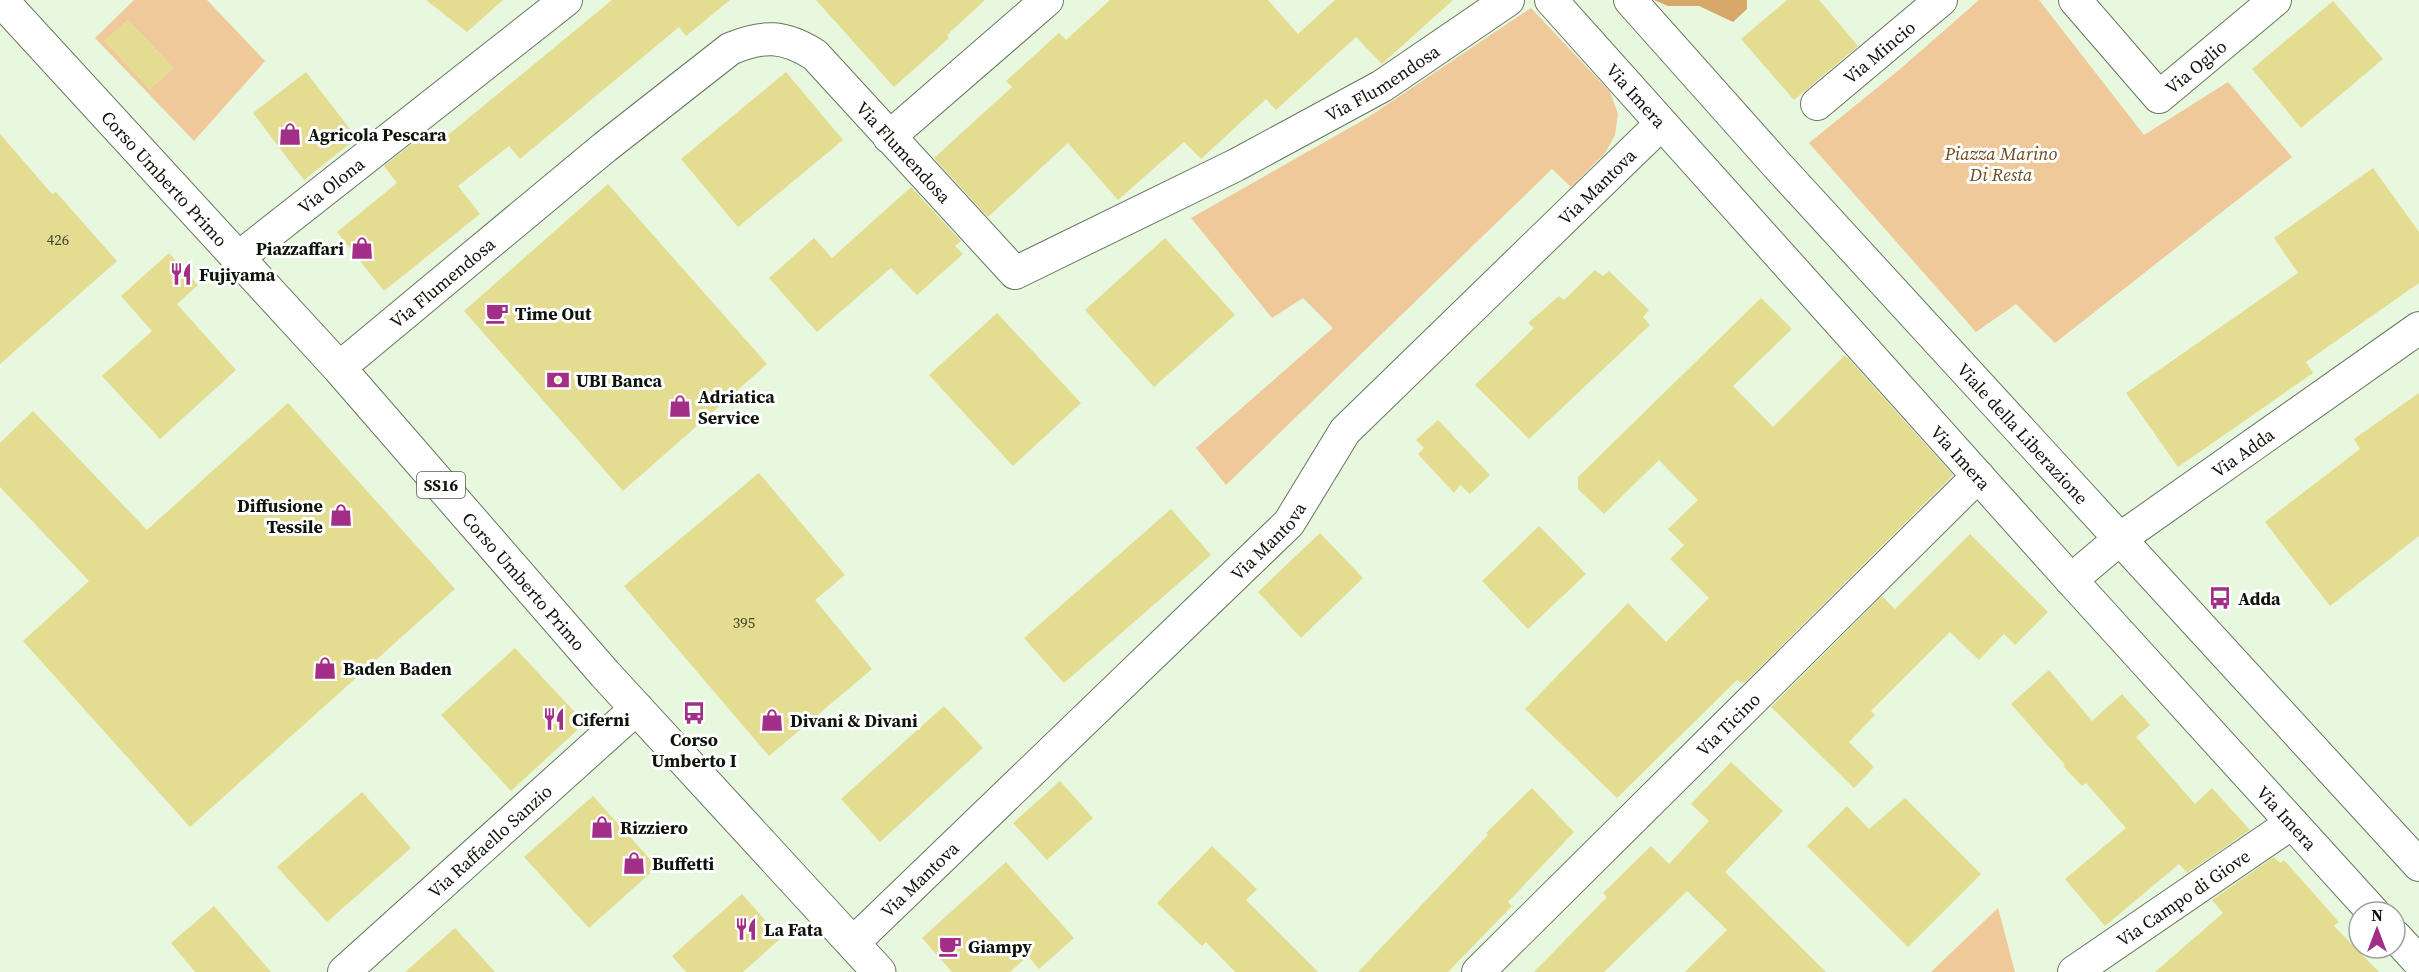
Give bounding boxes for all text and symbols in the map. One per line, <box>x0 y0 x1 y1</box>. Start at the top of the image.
street label: Via Mincio <box>1838 14 1920 89</box>
street label: Via Oglio <box>2160 33 2232 99</box>
street label: Via Flumendosa <box>1320 38 1445 127</box>
street label: Via Imera <box>1601 58 1673 134</box>
street label: Via Flumendosa <box>851 96 958 209</box>
street label: Corso Umberto Primo <box>96 105 234 252</box>
shop icon: Agricola Pescara <box>277 121 303 147</box>
place label: Agricola Pescara <box>308 122 447 147</box>
park label: Piazza Marino Di Resta <box>1944 141 2058 187</box>
street label: Via Mantova <box>1552 142 1642 230</box>
street label: Via Olona <box>292 150 370 219</box>
house number: 426 <box>47 229 69 250</box>
street label: Via Flumendosa <box>384 231 501 333</box>
shop icon: Piazzaffari <box>349 235 375 261</box>
place label: Piazzaffari <box>256 236 344 261</box>
restaurant icon: Fujiyama <box>168 261 194 287</box>
place label: Fujiyama <box>199 262 276 287</box>
cafe icon: Time Out <box>484 300 510 326</box>
place label: Time Out <box>515 301 592 326</box>
street label: Viale della Liberazione <box>1952 357 2094 510</box>
bank icon: UBI Banca <box>545 367 571 393</box>
place label: UBI Banca <box>576 368 663 393</box>
place label: Adriatica Service <box>698 384 775 430</box>
shop icon: Adriatica Service <box>667 393 693 419</box>
street label: Via Imera <box>1925 419 1997 496</box>
street label: Via Adda <box>2206 421 2280 483</box>
road number: SS16 <box>417 472 465 498</box>
place label: Diffusione Tessile <box>237 493 323 539</box>
street label: Via Mantova <box>1225 497 1312 586</box>
shop icon: Diffusione Tessile <box>328 502 354 528</box>
street label: Corso Umberto Primo <box>457 506 592 656</box>
bus stop icon: Adda <box>2207 585 2233 611</box>
place label: Adda <box>2238 586 2281 611</box>
house number: 395 <box>733 612 755 633</box>
shop icon: Baden Baden <box>312 655 338 681</box>
place label: Baden Baden <box>343 656 452 681</box>
street label: Via Ticino <box>1690 687 1766 762</box>
bus stop icon: Corso Umberto I <box>681 700 707 726</box>
restaurant icon: Ciferni <box>541 706 567 732</box>
place label: Ciferni <box>572 707 630 732</box>
shop icon: Divani & Divani <box>759 707 785 733</box>
place label: Divani & Divani <box>790 708 918 733</box>
place label: Corso Umberto I <box>651 727 737 773</box>
street label: Via Raffaello Sanzio <box>422 778 557 903</box>
street label: Via Imera <box>2251 780 2323 856</box>
shop icon: Rizziero <box>589 814 615 840</box>
place label: Rizziero <box>620 815 688 840</box>
street label: Via Mantova <box>875 835 964 923</box>
street label: Via Campo di Giove <box>2111 843 2255 952</box>
shop icon: Buffetti <box>621 850 647 876</box>
place label: Buffetti <box>652 851 715 876</box>
north arrow <box>2347 900 2407 960</box>
text: N <box>2371 904 2383 926</box>
restaurant icon: La Fata <box>733 916 759 942</box>
place label: La Fata <box>764 917 823 942</box>
cafe icon: Giampy <box>937 933 963 959</box>
place label: Giampy <box>968 934 1032 959</box>

